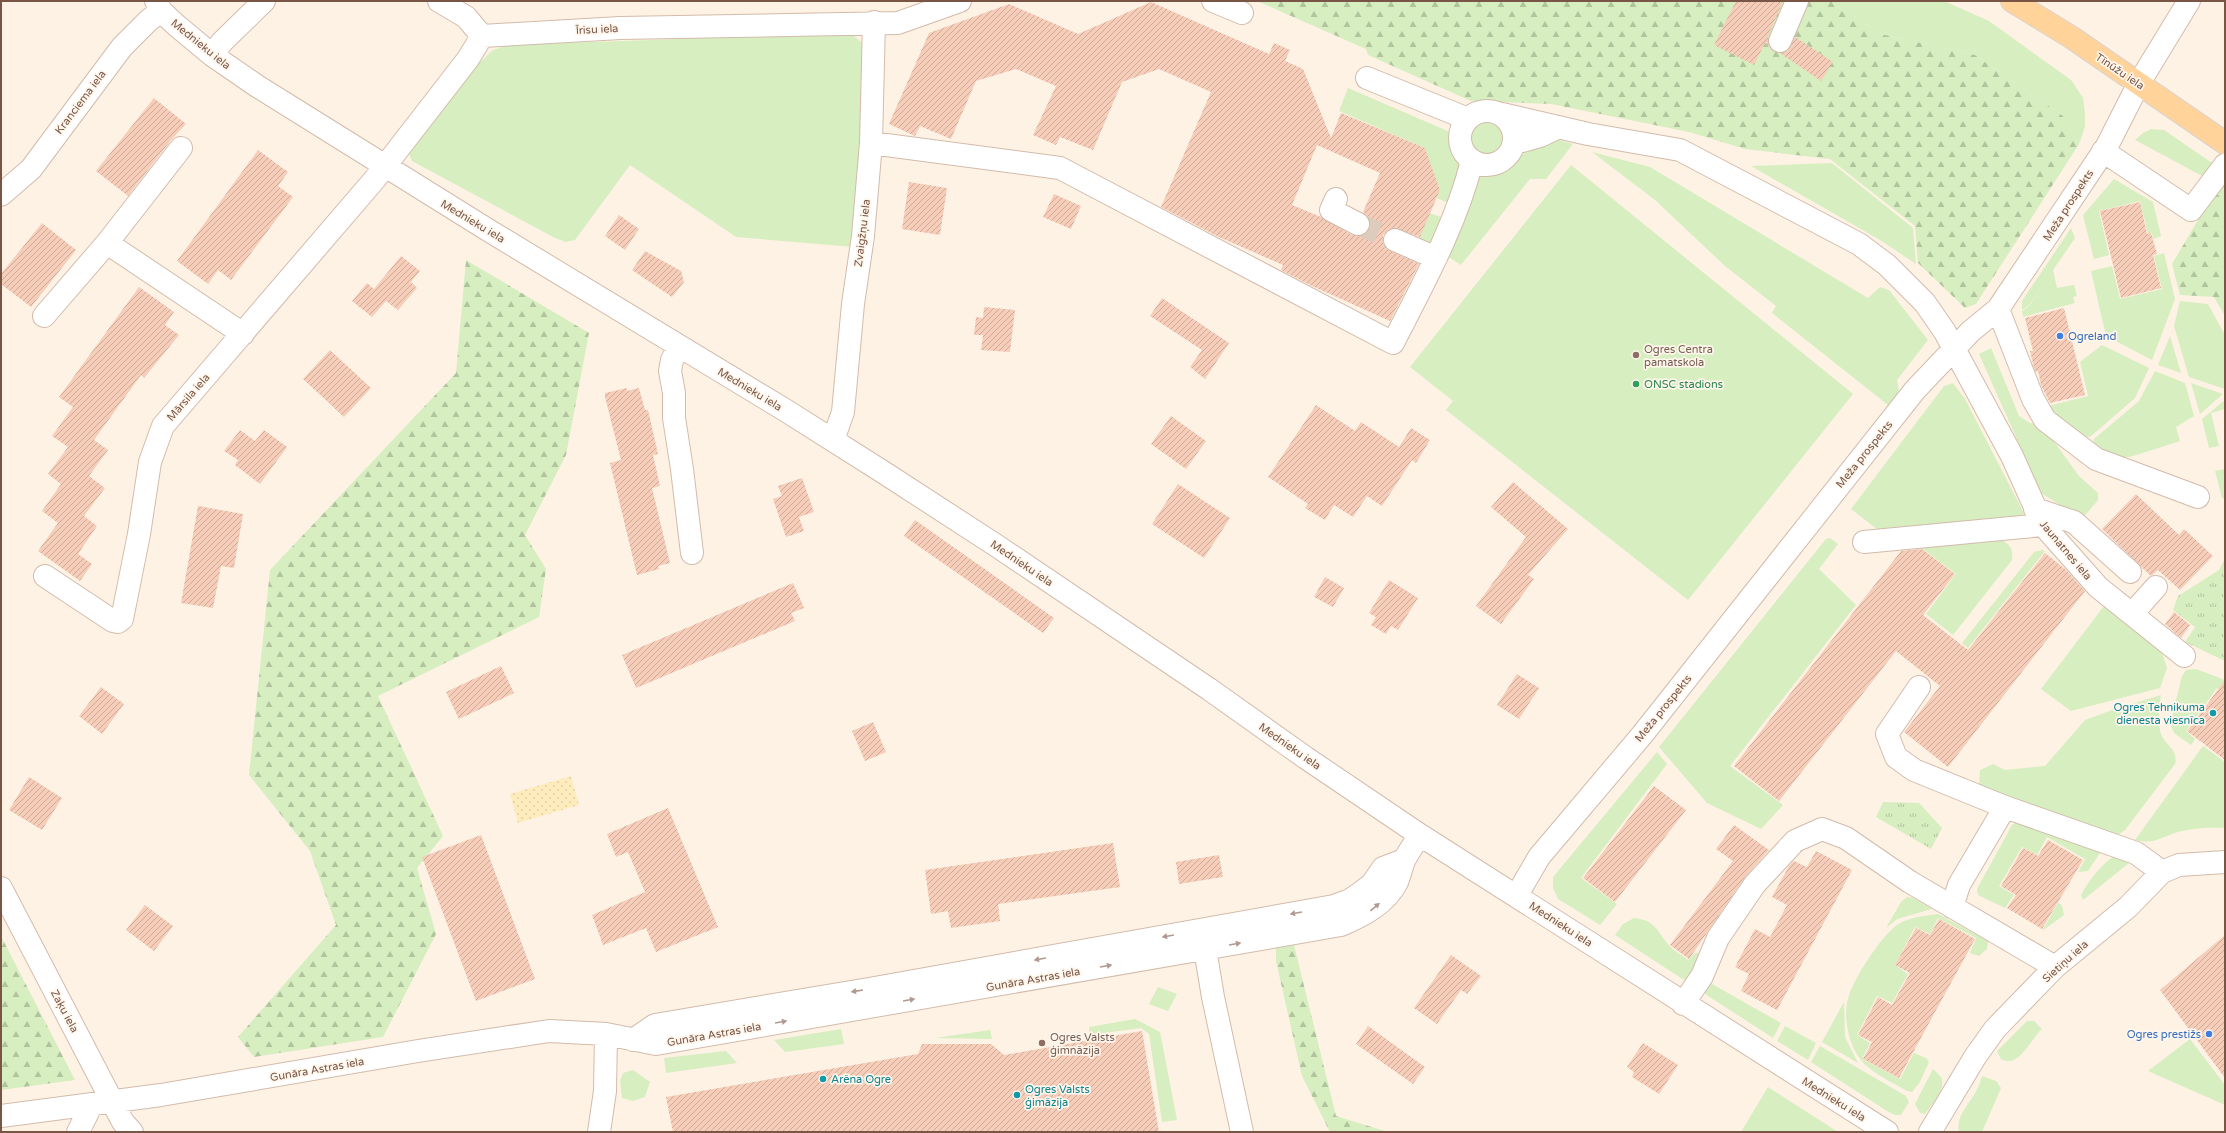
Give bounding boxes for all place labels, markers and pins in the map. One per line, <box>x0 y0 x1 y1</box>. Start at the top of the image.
place label: Ogreland <box>2068 330 2117 343</box>
marker: Ogreland <box>2055 331 2065 341</box>
place label: Ogres Centra pamatskola <box>1644 343 1713 369</box>
marker: Ogres Centra pamatskola <box>1631 350 1641 360</box>
place label: ONSC stadions <box>1644 378 1723 391</box>
marker: ONSC stadions <box>1631 379 1641 389</box>
place label: Ogres Tehnikuma dienesta viesnīca <box>2114 701 2205 727</box>
marker: Ogres Tehnikuma dienesta viesnīca <box>2208 708 2218 718</box>
place label: Ogres prestižs <box>2127 1028 2201 1041</box>
marker: Ogres prestižs <box>2204 1029 2214 1039</box>
place label: Ogres Valsts ģimnāzija <box>1050 1031 1115 1057</box>
marker: Ogres Valsts ģimnāzija <box>1037 1038 1047 1048</box>
place label: Arēna Ogre <box>831 1073 891 1086</box>
marker: Arēna Ogre <box>818 1074 828 1084</box>
place label: Ogres Valsts ģimāzija <box>1025 1083 1090 1109</box>
marker: Ogres Valsts ģimāzija <box>1012 1090 1022 1100</box>

